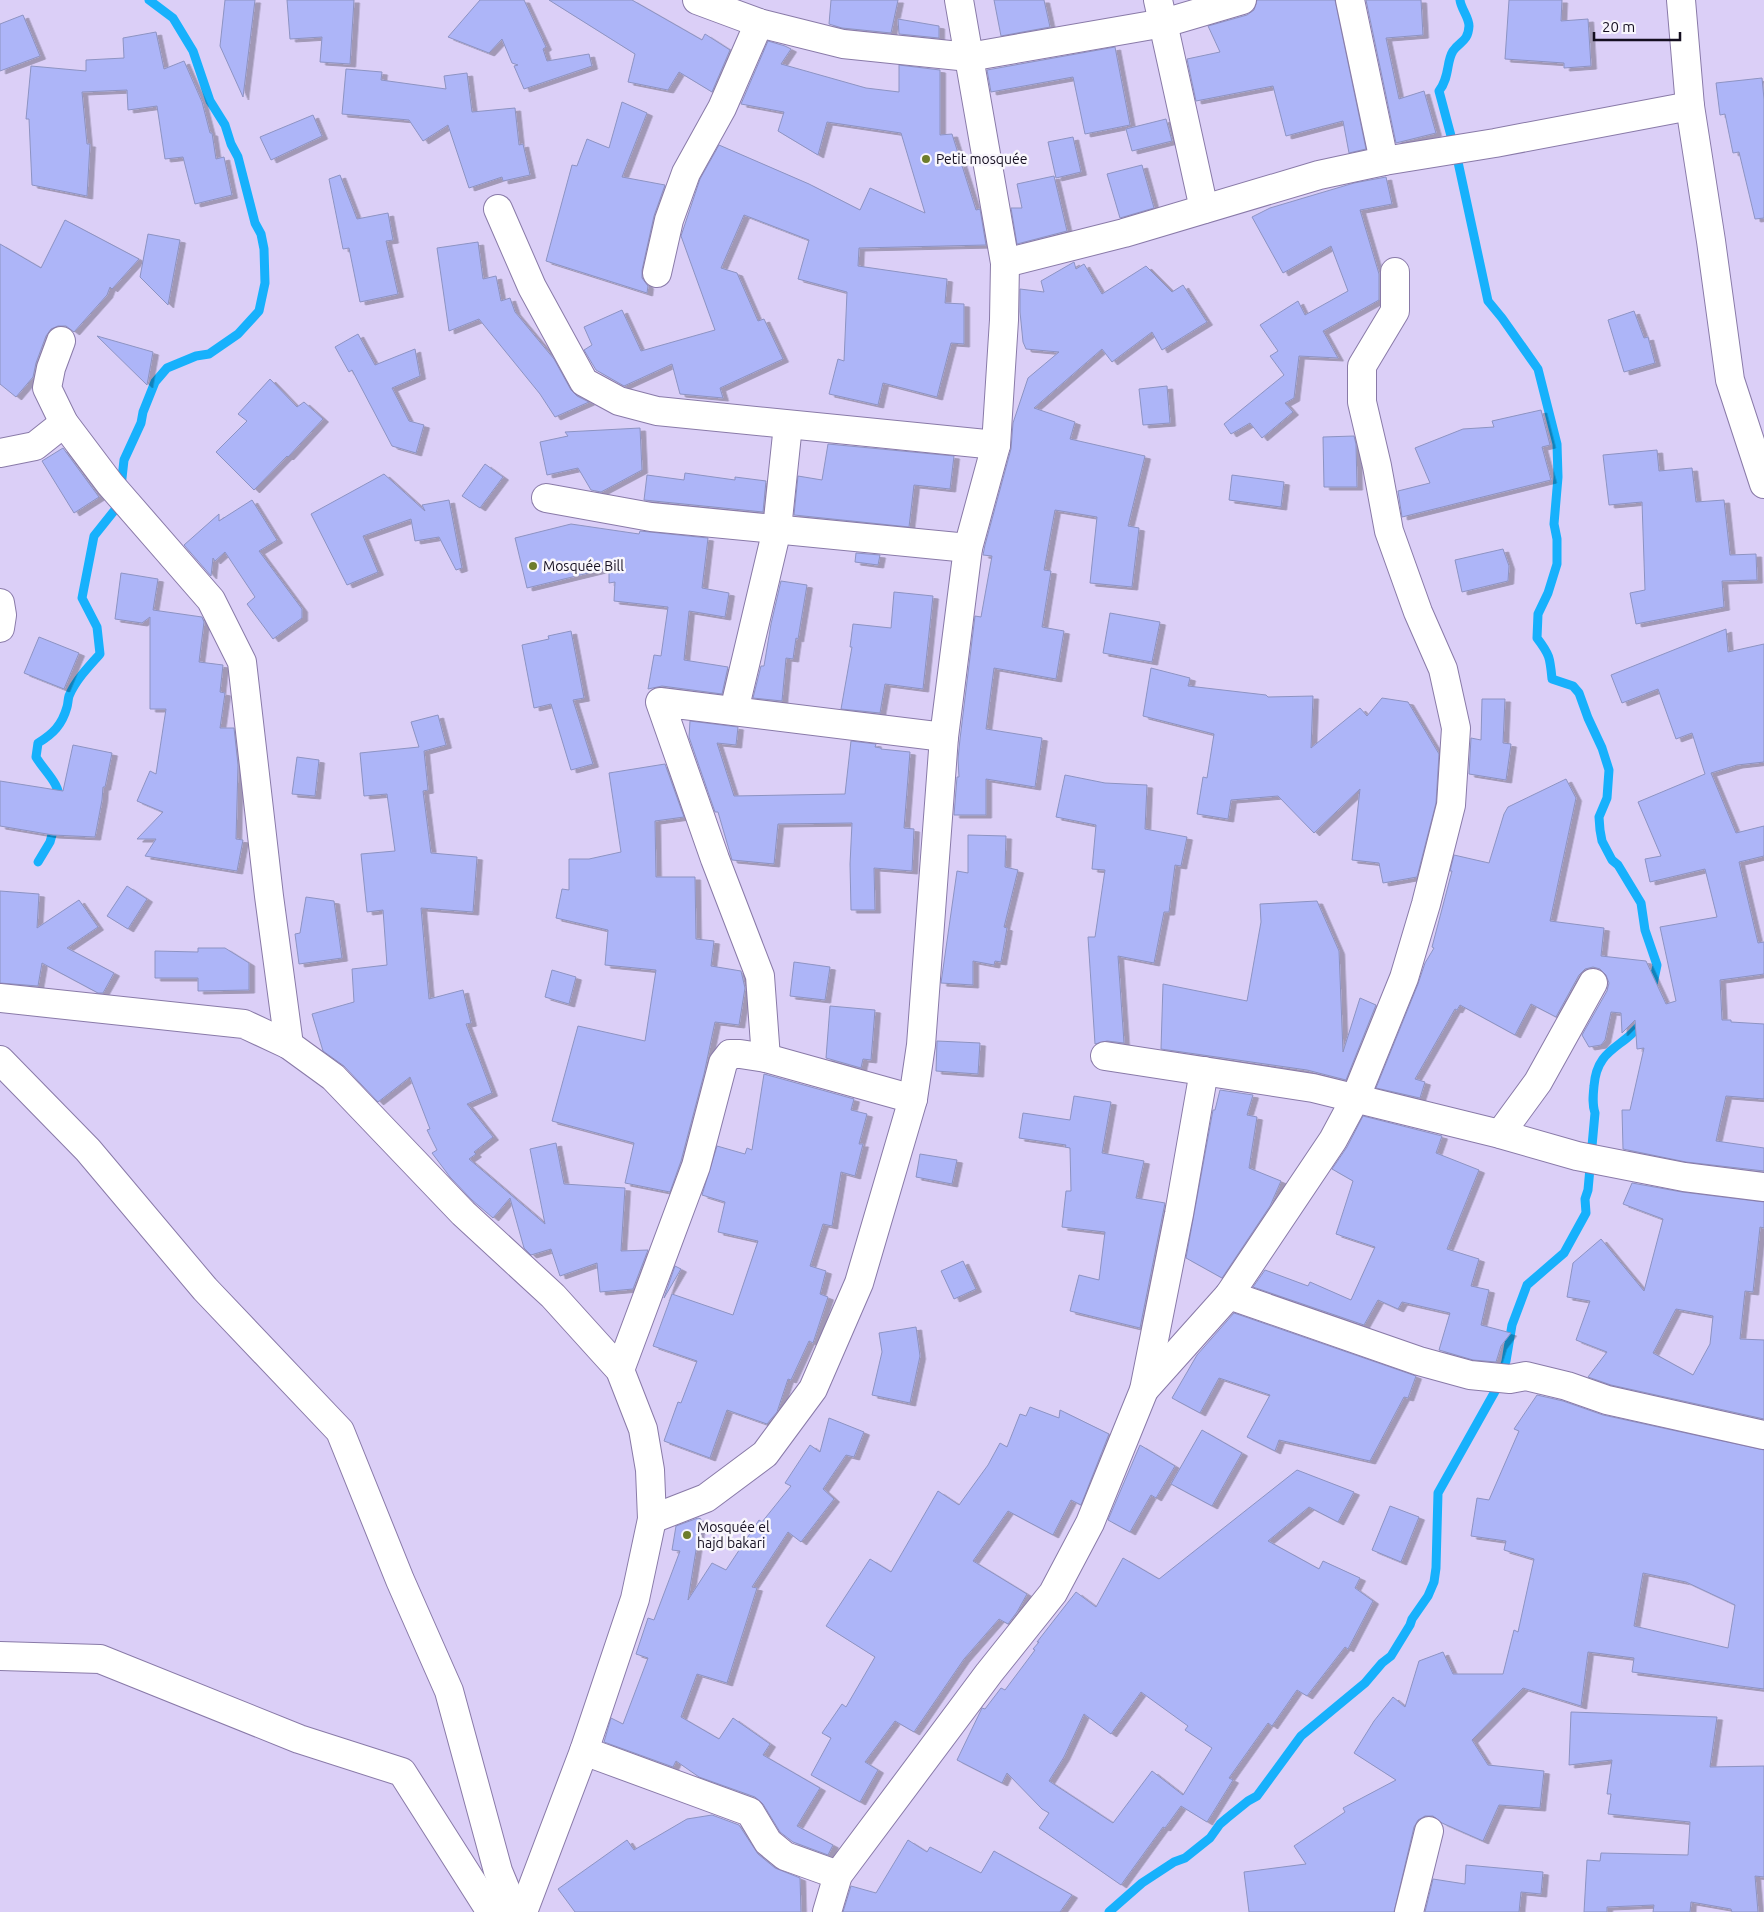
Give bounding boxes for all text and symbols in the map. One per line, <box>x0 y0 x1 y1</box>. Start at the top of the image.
scale bar <box>1594 10 1680 42</box>
text: 20 m <box>1602 18 1635 35</box>
place label: Petit mosquée <box>936 151 1027 167</box>
marker: Petit mosquée <box>920 153 932 165</box>
place label: Mosquée Bill <box>543 558 624 574</box>
marker: Mosquée Bill <box>527 560 539 572</box>
place label: Mosquée el hajd bakari <box>697 1519 770 1551</box>
marker: Mosquée el hajd bakari <box>681 1529 693 1541</box>

